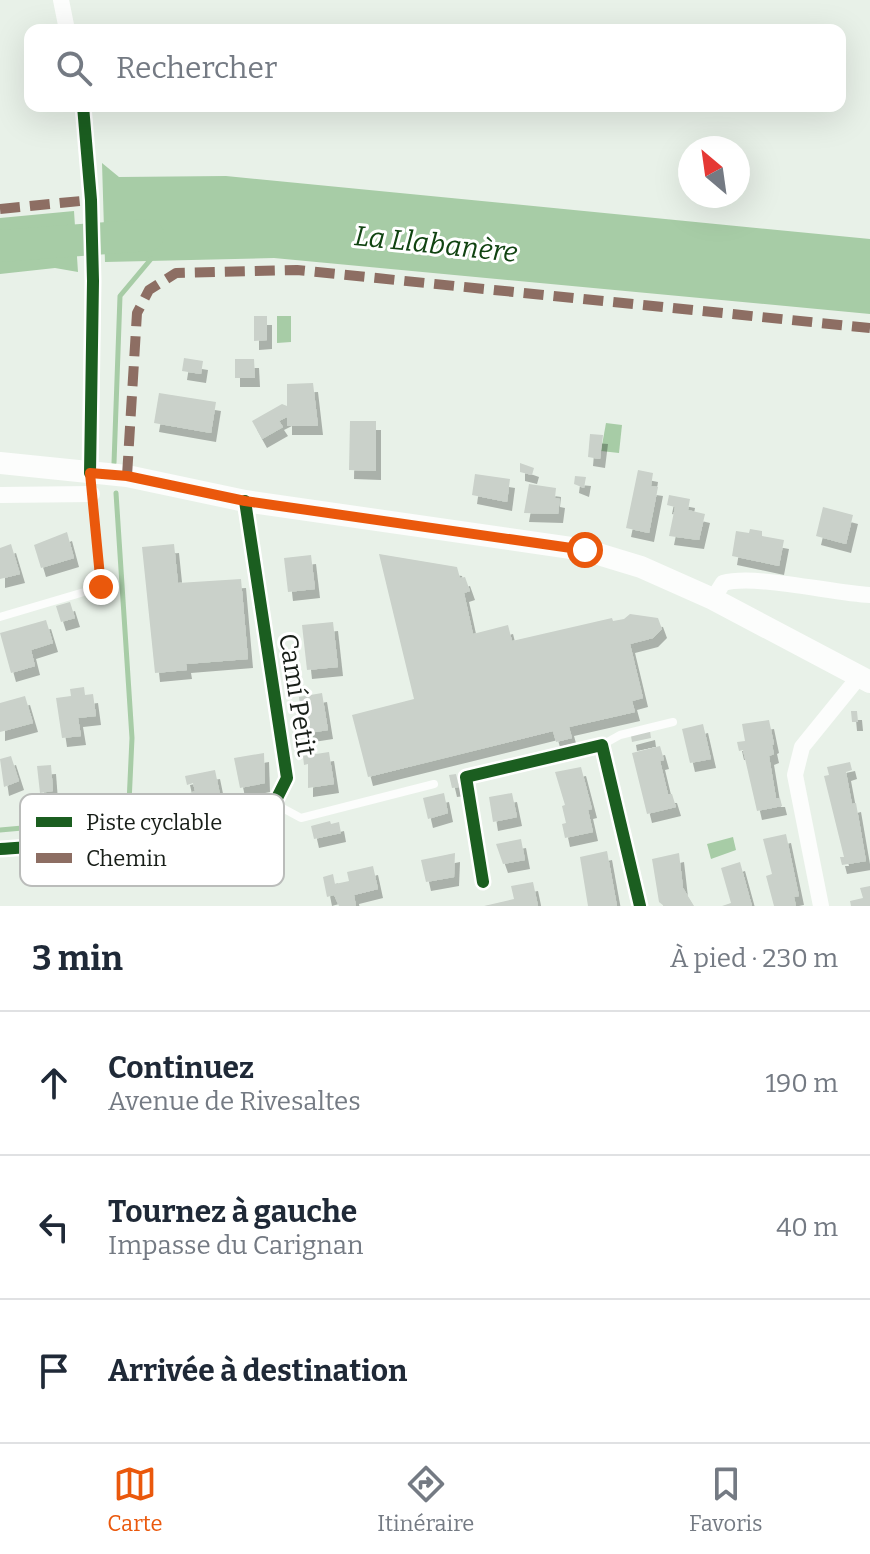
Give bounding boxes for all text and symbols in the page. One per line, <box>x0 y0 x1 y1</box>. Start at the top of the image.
search box <box>24 24 846 112</box>
icon: search <box>52 46 96 90</box>
text: Rechercher <box>116 50 277 86</box>
north arrow <box>678 136 750 208</box>
water label: La Llabanère <box>353 219 519 269</box>
route start <box>567 532 603 568</box>
route end <box>83 569 119 605</box>
street label: Camí Petit <box>272 631 322 759</box>
legend <box>20 794 284 886</box>
text: Piste cyclable <box>86 809 222 836</box>
text: Chemin <box>86 845 167 872</box>
text: 3 min <box>32 938 123 979</box>
text: À pied · 230 m <box>670 943 838 974</box>
text: Continuez <box>108 1050 254 1086</box>
icon: ahead <box>32 1061 76 1105</box>
text: 190 m <box>766 1068 838 1099</box>
text: Avenue de Rivesaltes <box>108 1086 361 1117</box>
text: Tournez à gauche <box>108 1194 357 1230</box>
icon: left <box>32 1205 76 1249</box>
text: 40 m <box>776 1212 838 1243</box>
text: Impasse du Carignan <box>108 1230 363 1261</box>
icon: arrive <box>32 1349 76 1393</box>
text: Arrivée à destination <box>108 1353 407 1389</box>
tab: Carte <box>107 1462 163 1537</box>
tab: Itinéraire <box>377 1462 474 1537</box>
tab: Favoris <box>689 1462 763 1537</box>

